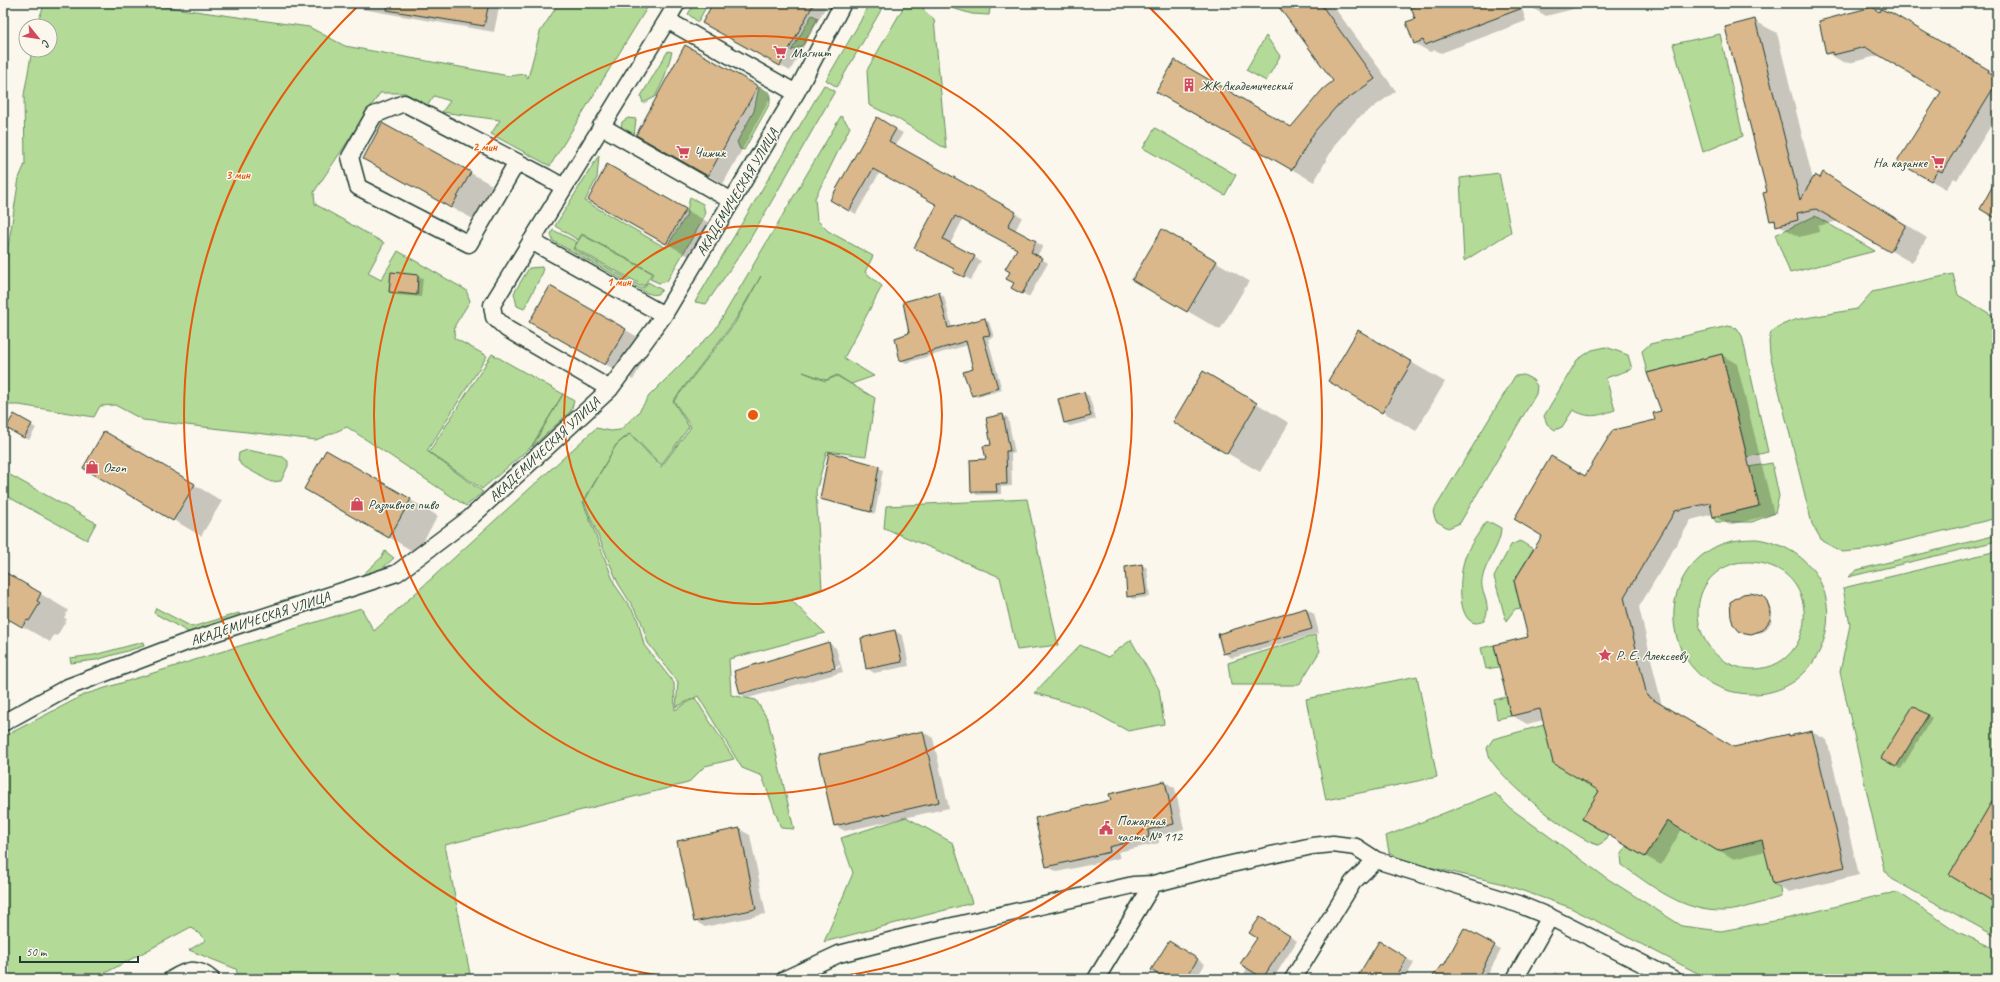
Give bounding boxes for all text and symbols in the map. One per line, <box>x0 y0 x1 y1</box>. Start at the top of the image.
north arrow <box>18 18 58 58</box>
text: С <box>38 37 54 50</box>
supermarket icon: Магнит <box>772 44 788 60</box>
place label: Магнит <box>791 44 832 61</box>
building icon: ЖК Академический <box>1181 77 1197 93</box>
place label: ЖК Академический <box>1200 77 1294 94</box>
street label: АКАДЕМИЧЕСКАЯ УЛИЦА <box>693 125 783 259</box>
text: 2 мин <box>473 139 498 155</box>
supermarket icon: Чижик <box>675 144 691 160</box>
place label: Чижик <box>694 144 727 161</box>
place label: На казанке <box>1873 154 1928 171</box>
supermarket icon: На казанке <box>1930 154 1946 170</box>
text: 3 мин <box>226 167 251 183</box>
text: 1 мин <box>607 274 632 290</box>
street label: АКАДЕМИЧЕСКАЯ УЛИЦА <box>485 393 604 505</box>
centre of rings <box>746 408 760 422</box>
shop icon: Ozon <box>84 459 100 475</box>
place label: Ozon <box>103 459 127 476</box>
shop icon: Разливное пиво <box>349 496 365 512</box>
place label: Разливное пиво <box>368 496 439 513</box>
street label: АКАДЕМИЧЕСКАЯ УЛИЦА <box>188 588 333 649</box>
place icon: Р. Е. Алексееву <box>1597 647 1613 663</box>
place label: Р. Е. Алексееву <box>1616 647 1689 664</box>
place label: Пожарная часть № 112 <box>1117 812 1184 845</box>
public building icon: Пожарная часть № 112 <box>1098 820 1114 836</box>
scale bar <box>20 938 138 964</box>
text: 50 m <box>26 944 48 960</box>

